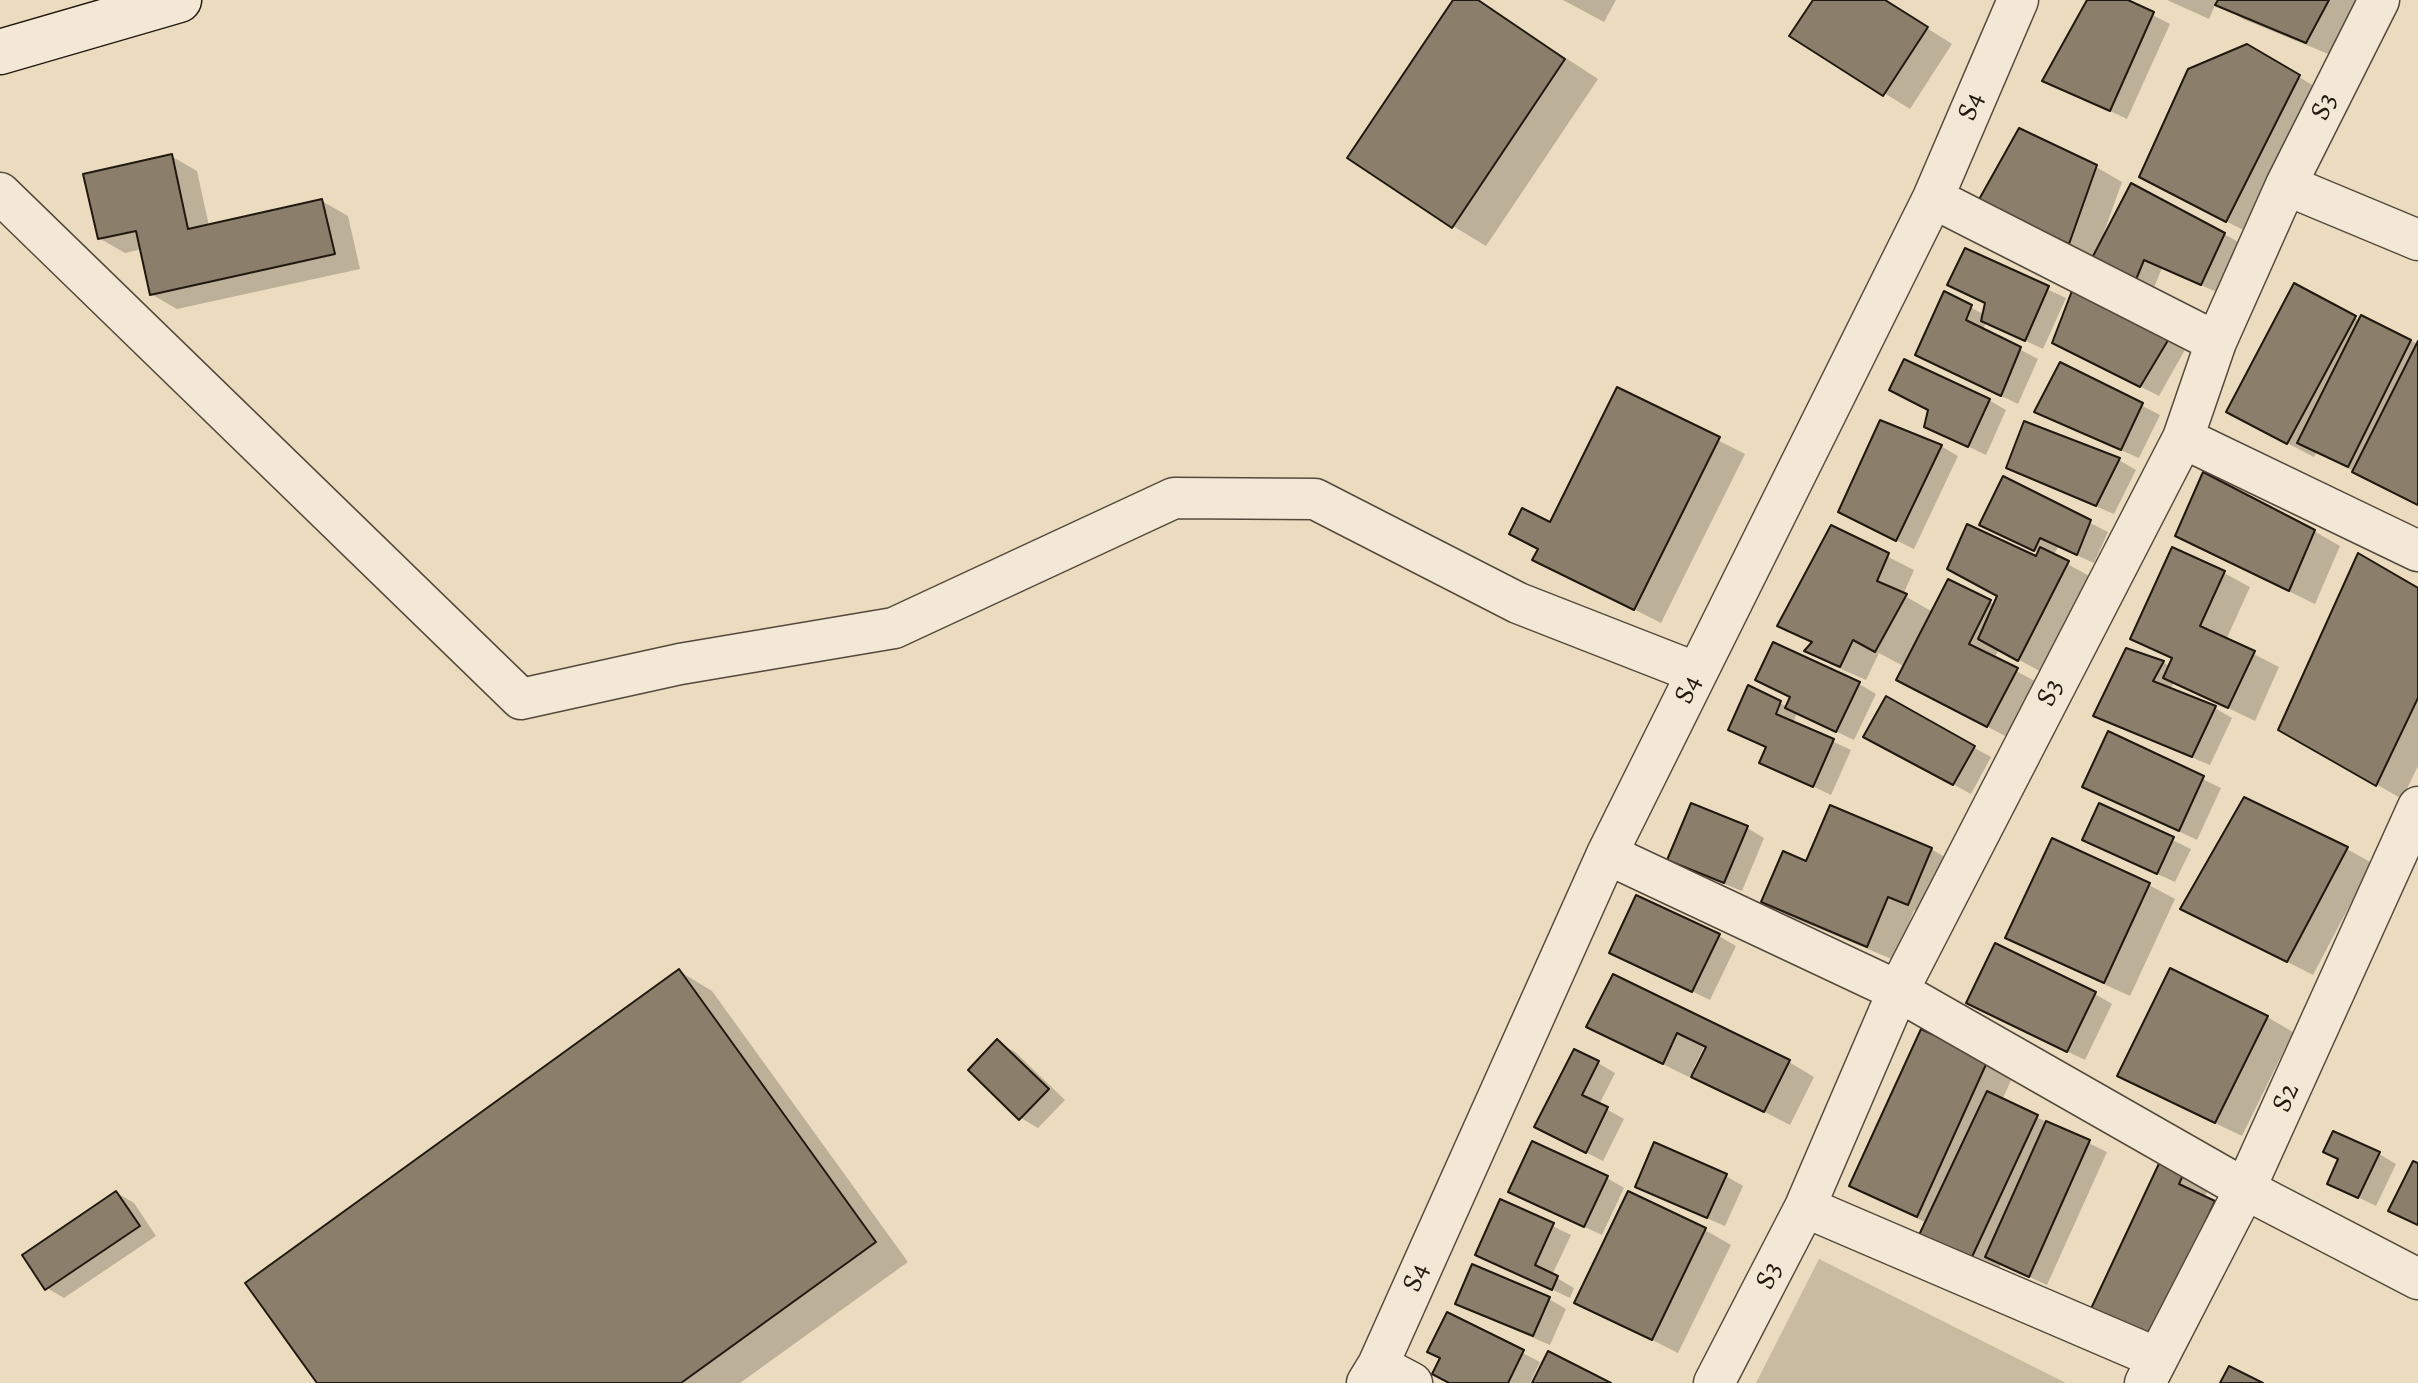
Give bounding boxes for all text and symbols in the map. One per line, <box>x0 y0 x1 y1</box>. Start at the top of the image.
street label: S4 <box>1951 88 1993 126</box>
street label: S3 <box>2304 88 2346 126</box>
street label: S4 <box>1668 670 1710 710</box>
street label: S3 <box>2030 674 2072 712</box>
street label: S2 <box>2266 1078 2308 1118</box>
street label: S3 <box>1749 1257 1791 1295</box>
street label: S4 <box>1396 1259 1438 1297</box>

